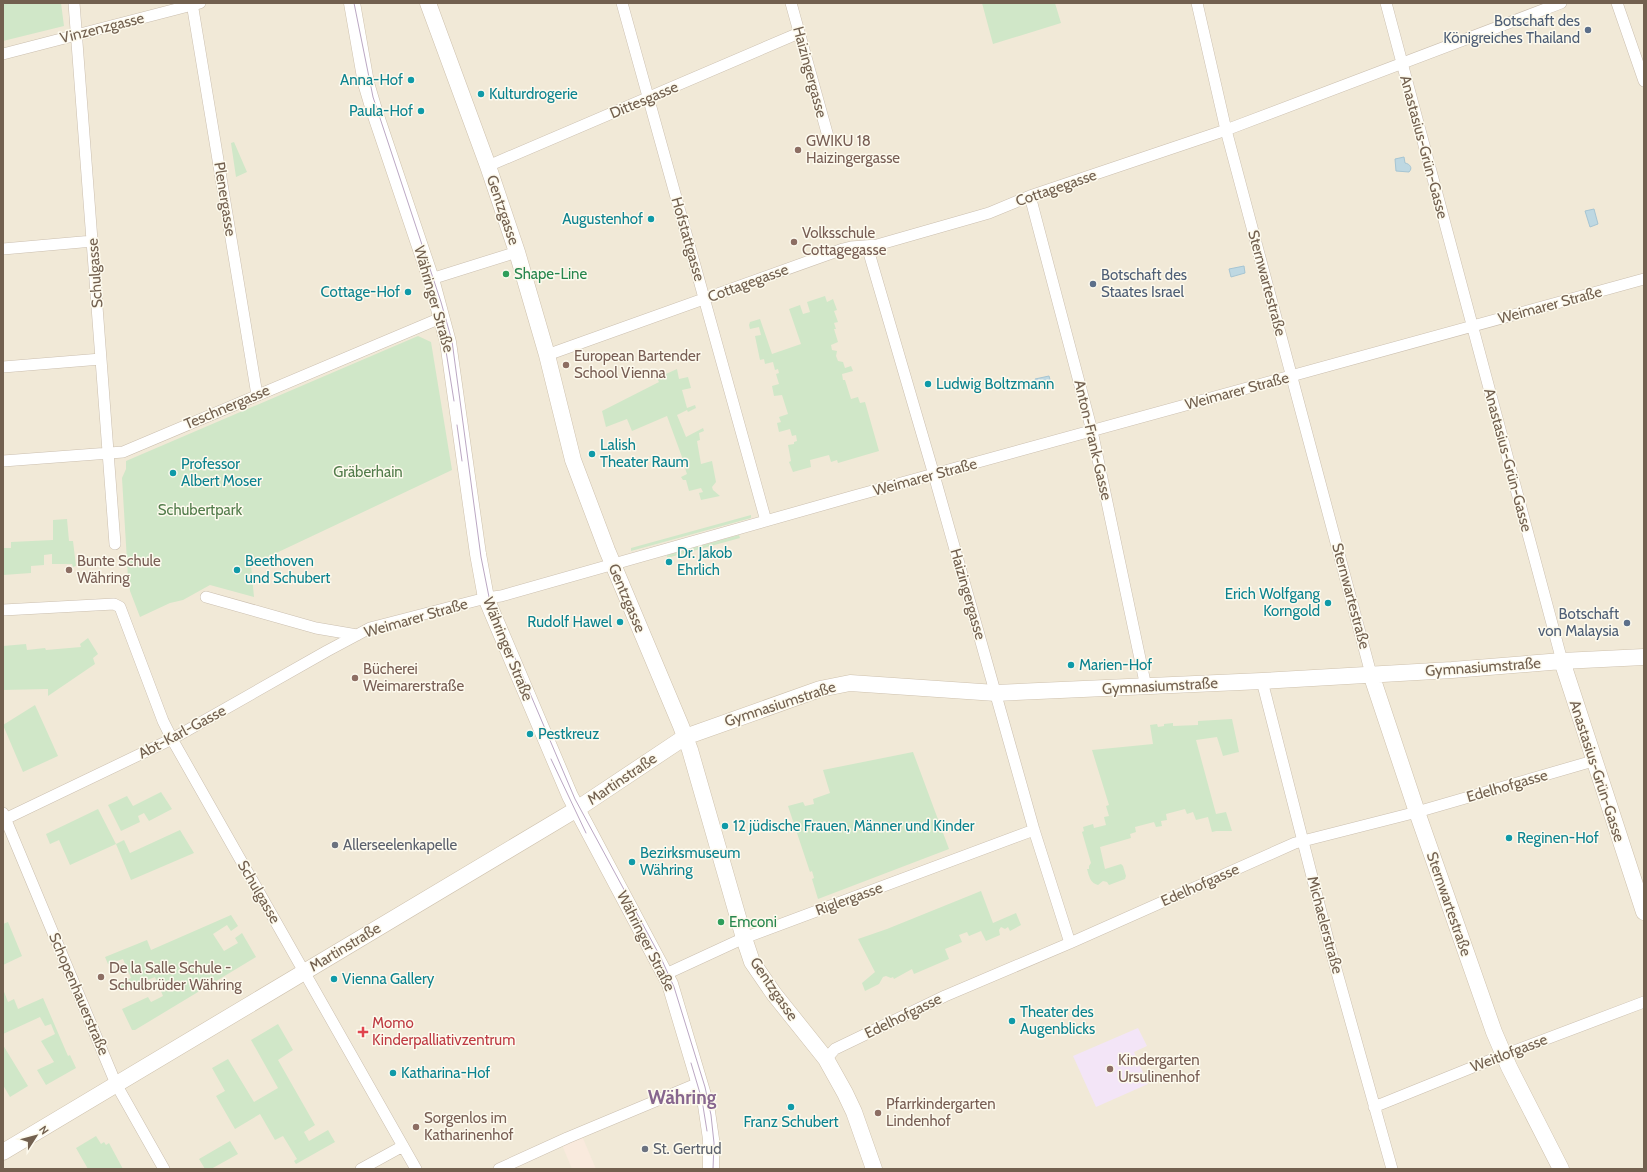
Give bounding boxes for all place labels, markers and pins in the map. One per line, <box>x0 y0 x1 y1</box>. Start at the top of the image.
place label: Botschaft des Königreiches Thailand <box>1443 12 1580 47</box>
marker: Botschaft des Königreiches Thailand <box>1583 25 1593 35</box>
place label: Anna-Hof <box>340 71 403 89</box>
marker: Anna-Hof <box>406 75 416 85</box>
place label: Kulturdrogerie <box>489 85 578 103</box>
marker: Kulturdrogerie <box>476 89 486 99</box>
place label: Paula-Hof <box>349 102 413 120</box>
marker: Paula-Hof <box>416 106 426 116</box>
place label: GWIKU 18 Haizingergasse <box>806 132 900 167</box>
marker: GWIKU 18 Haizingergasse <box>793 145 803 155</box>
place label: Augustenhof <box>562 210 643 228</box>
marker: Augustenhof <box>646 214 656 224</box>
place label: Volksschule Cottagegasse <box>802 224 887 259</box>
marker: Volksschule Cottagegasse <box>789 237 799 247</box>
place label: Shape-Line <box>514 265 587 283</box>
place label: Botschaft des Staates Israel <box>1101 266 1187 301</box>
marker: Shape-Line <box>501 269 511 279</box>
marker: Botschaft des Staates Israel <box>1088 279 1098 289</box>
place label: Cottage-Hof <box>320 283 400 301</box>
marker: Cottage-Hof <box>403 287 413 297</box>
place label: European Bartender School Vienna <box>574 347 701 382</box>
marker: European Bartender School Vienna <box>561 360 571 370</box>
place label: Ludwig Boltzmann <box>936 375 1054 393</box>
marker: Ludwig Boltzmann <box>923 379 933 389</box>
place label: Lalish Theater Raum <box>600 436 689 471</box>
marker: Lalish Theater Raum <box>587 449 597 459</box>
place label: Professor Albert Moser <box>181 455 262 490</box>
marker: Professor Albert Moser <box>168 468 178 478</box>
place label: Dr. Jakob Ehrlich <box>677 544 732 579</box>
place label: Bunte Schule Währing <box>77 552 161 587</box>
place label: Beethoven und Schubert <box>245 552 330 587</box>
marker: Dr. Jakob Ehrlich <box>664 557 674 567</box>
marker: Bunte Schule Währing <box>64 565 74 575</box>
marker: Beethoven und Schubert <box>232 565 242 575</box>
place label: Erich Wolfgang Korngold <box>1225 585 1321 620</box>
marker: Erich Wolfgang Korngold <box>1323 598 1333 608</box>
place label: Botschaft von Malaysia <box>1538 605 1620 640</box>
place label: Rudolf Hawel <box>527 613 612 631</box>
marker: Rudolf Hawel <box>615 617 625 627</box>
marker: Botschaft von Malaysia <box>1622 618 1632 628</box>
place label: Marien-Hof <box>1079 656 1152 674</box>
place label: Bücherei Weimarerstraße <box>363 660 464 695</box>
marker: Marien-Hof <box>1066 660 1076 670</box>
marker: Bücherei Weimarerstraße <box>350 673 360 683</box>
place label: Pestkreuz <box>538 725 599 743</box>
marker: Pestkreuz <box>525 729 535 739</box>
place label: 12 jüdische Frauen, Männer und Kinder <box>733 817 975 835</box>
marker: 12 jüdische Frauen, Männer und Kinder <box>720 821 730 831</box>
place label: Reginen-Hof <box>1517 829 1599 847</box>
marker: Reginen-Hof <box>1504 833 1514 843</box>
place label: Allerseelenkapelle <box>343 836 458 854</box>
marker: Allerseelenkapelle <box>330 840 340 850</box>
place label: Bezirksmuseum Währing <box>640 844 740 879</box>
marker: Bezirksmuseum Währing <box>627 857 637 867</box>
place label: Emconi <box>729 913 777 931</box>
marker: Emconi <box>716 917 726 927</box>
place label: De la Salle Schule - Schulbrüder Währing <box>109 959 242 994</box>
place label: Vienna Gallery <box>342 970 435 988</box>
marker: De la Salle Schule - Schulbrüder Währing <box>96 972 106 982</box>
marker: Vienna Gallery <box>329 974 339 984</box>
place label: Theater des Augenblicks <box>1020 1003 1095 1038</box>
place label: Momo Kinderpalliativzentrum <box>372 1014 515 1049</box>
marker: Theater des Augenblicks <box>1007 1016 1017 1026</box>
marker: Momo Kinderpalliativzentrum <box>357 1026 369 1038</box>
place label: Kindergarten Ursulinenhof <box>1118 1051 1200 1086</box>
place label: Katharina-Hof <box>401 1064 490 1082</box>
marker: Kindergarten Ursulinenhof <box>1105 1064 1115 1074</box>
marker: Katharina-Hof <box>388 1068 398 1078</box>
place label: Pfarrkindergarten Lindenhof <box>886 1095 996 1130</box>
marker: Franz Schubert <box>786 1102 796 1112</box>
marker: Pfarrkindergarten Lindenhof <box>873 1108 883 1118</box>
place label: Sorgenlos im Katharinenhof <box>424 1109 514 1144</box>
place label: Franz Schubert <box>743 1113 839 1131</box>
marker: Sorgenlos im Katharinenhof <box>411 1122 421 1132</box>
place label: St. Gertrud <box>653 1140 722 1158</box>
marker: St. Gertrud <box>640 1144 650 1154</box>

